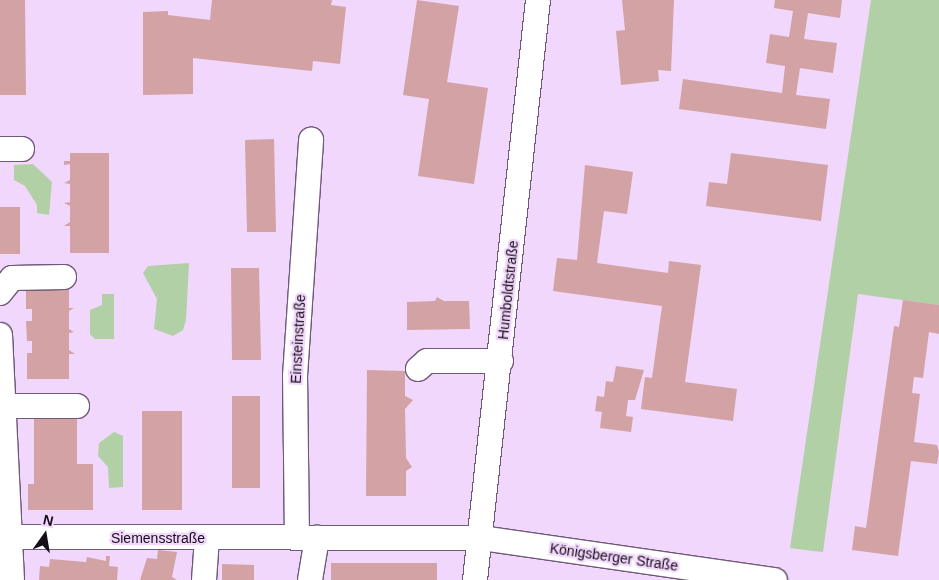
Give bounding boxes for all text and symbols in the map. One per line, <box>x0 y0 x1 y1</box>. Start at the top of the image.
street label: Humboldtstraße <box>494 240 522 340</box>
street label: Einsteinstraße <box>287 294 309 384</box>
north arrow <box>20 510 70 560</box>
text: N <box>42 511 55 529</box>
street label: Siemensstraße <box>111 530 205 546</box>
street label: Königsberger Straße <box>549 540 679 574</box>

